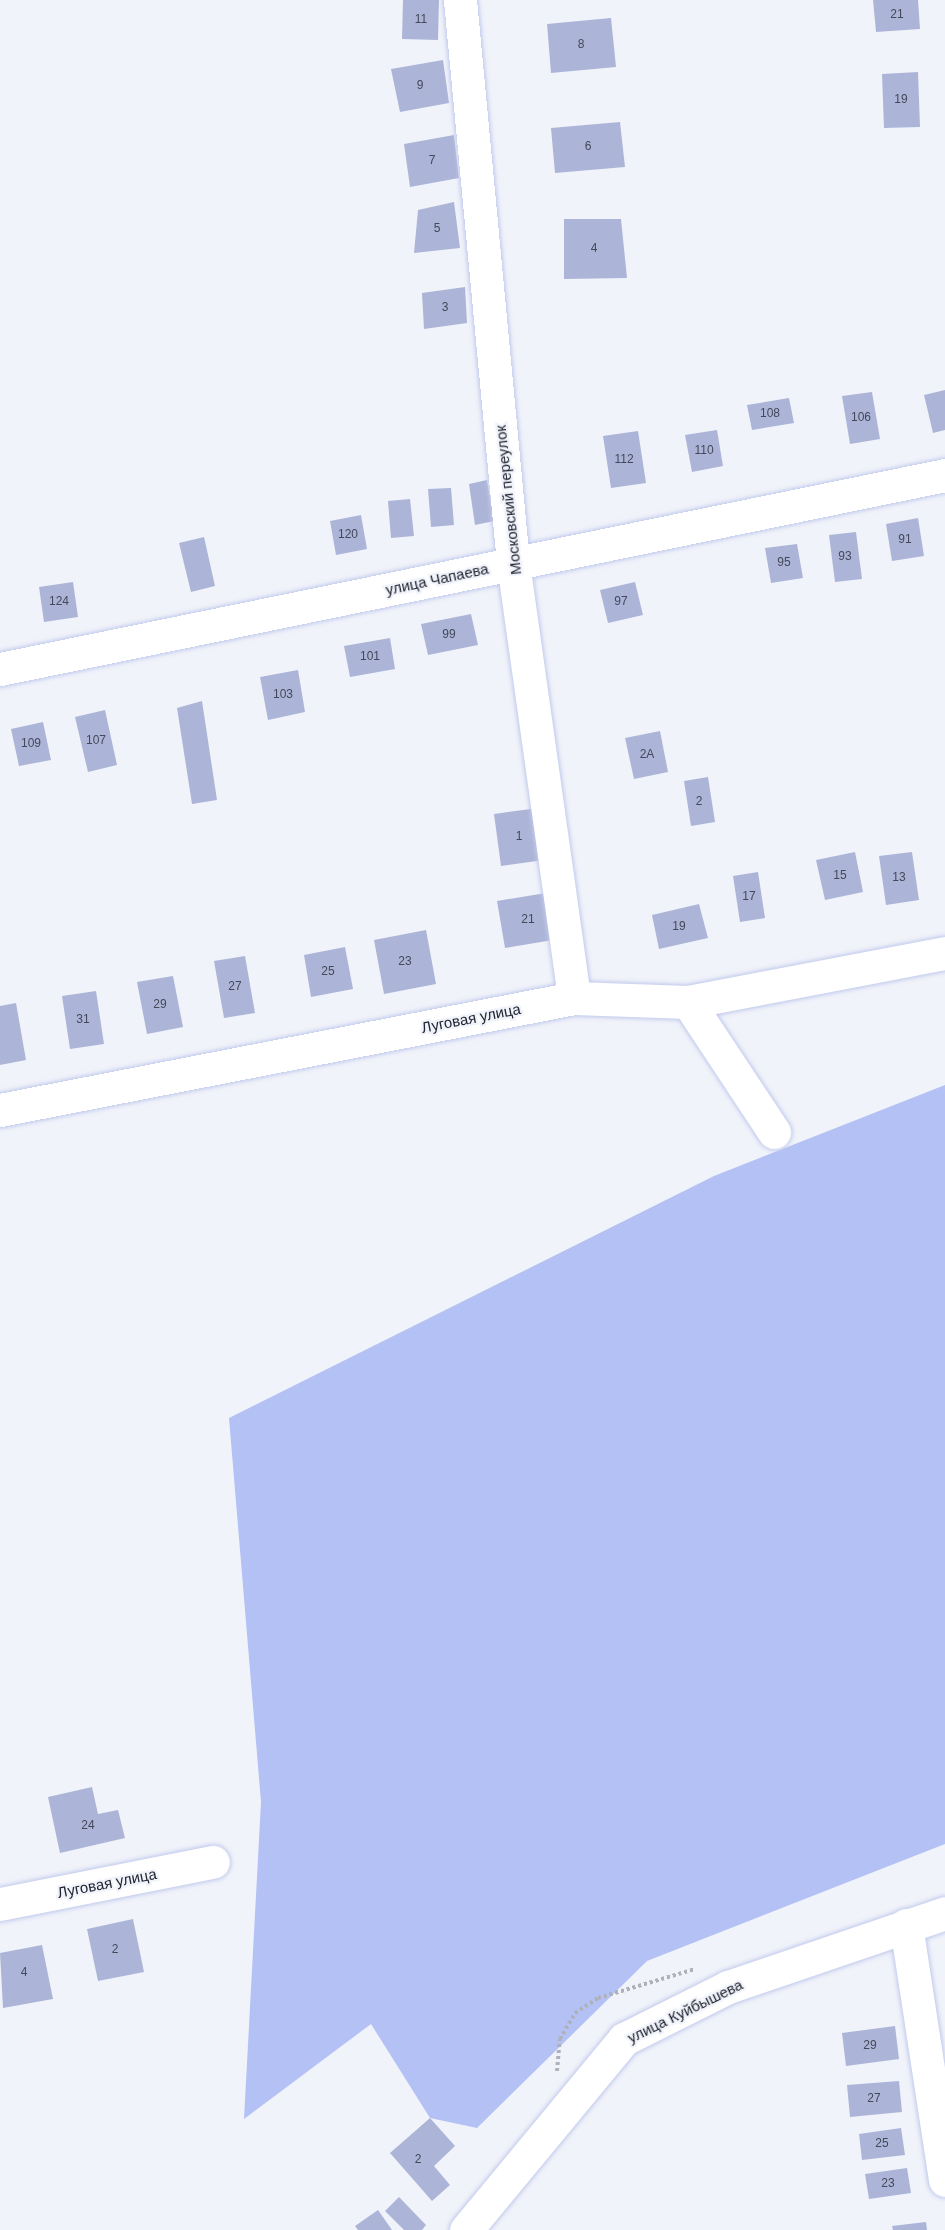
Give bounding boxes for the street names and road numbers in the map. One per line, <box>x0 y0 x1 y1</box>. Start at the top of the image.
street label: Московский переулок <box>491 424 525 576</box>
street label: улица Чапаева <box>384 559 490 599</box>
street label: Луговая улица <box>420 1000 522 1036</box>
street label: Луговая улица <box>56 1865 158 1901</box>
street label: улица Куйбышева <box>624 1975 746 2047</box>

